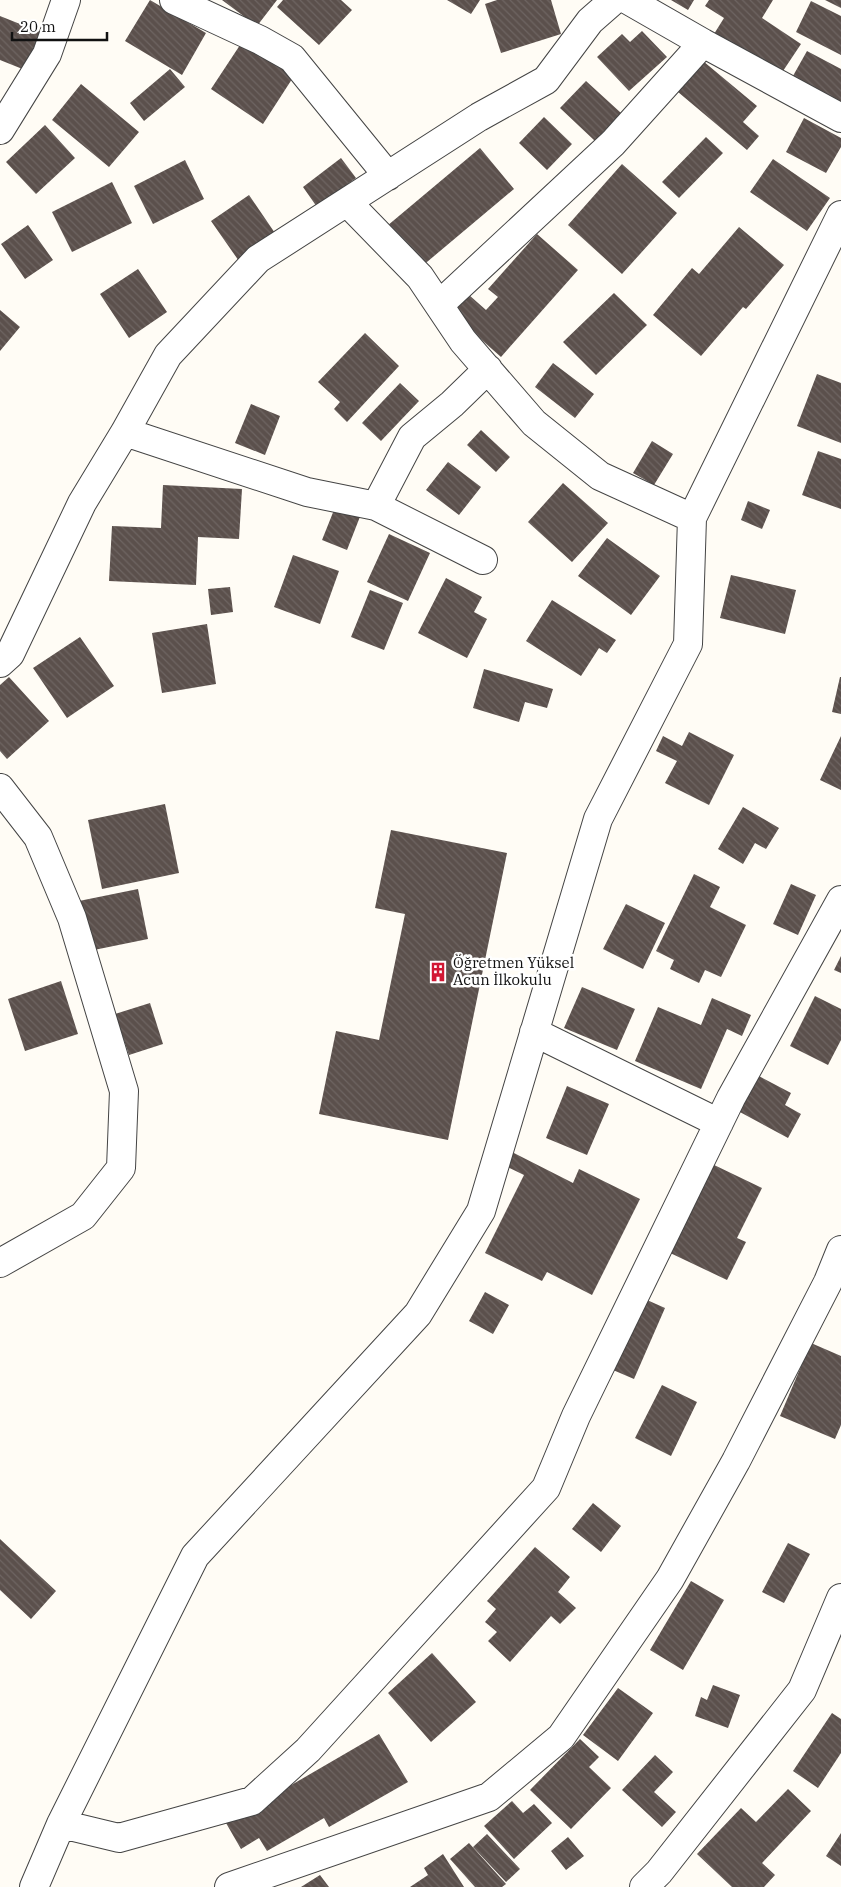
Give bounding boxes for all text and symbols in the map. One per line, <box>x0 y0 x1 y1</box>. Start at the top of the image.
scale bar <box>12 10 108 42</box>
text: 20 m <box>20 17 56 36</box>
place label: Öğretmen Yüksel Acun İlkokulu <box>453 953 574 989</box>
building icon: Öğretmen Yüksel Acun İlkokulu <box>427 961 449 983</box>

